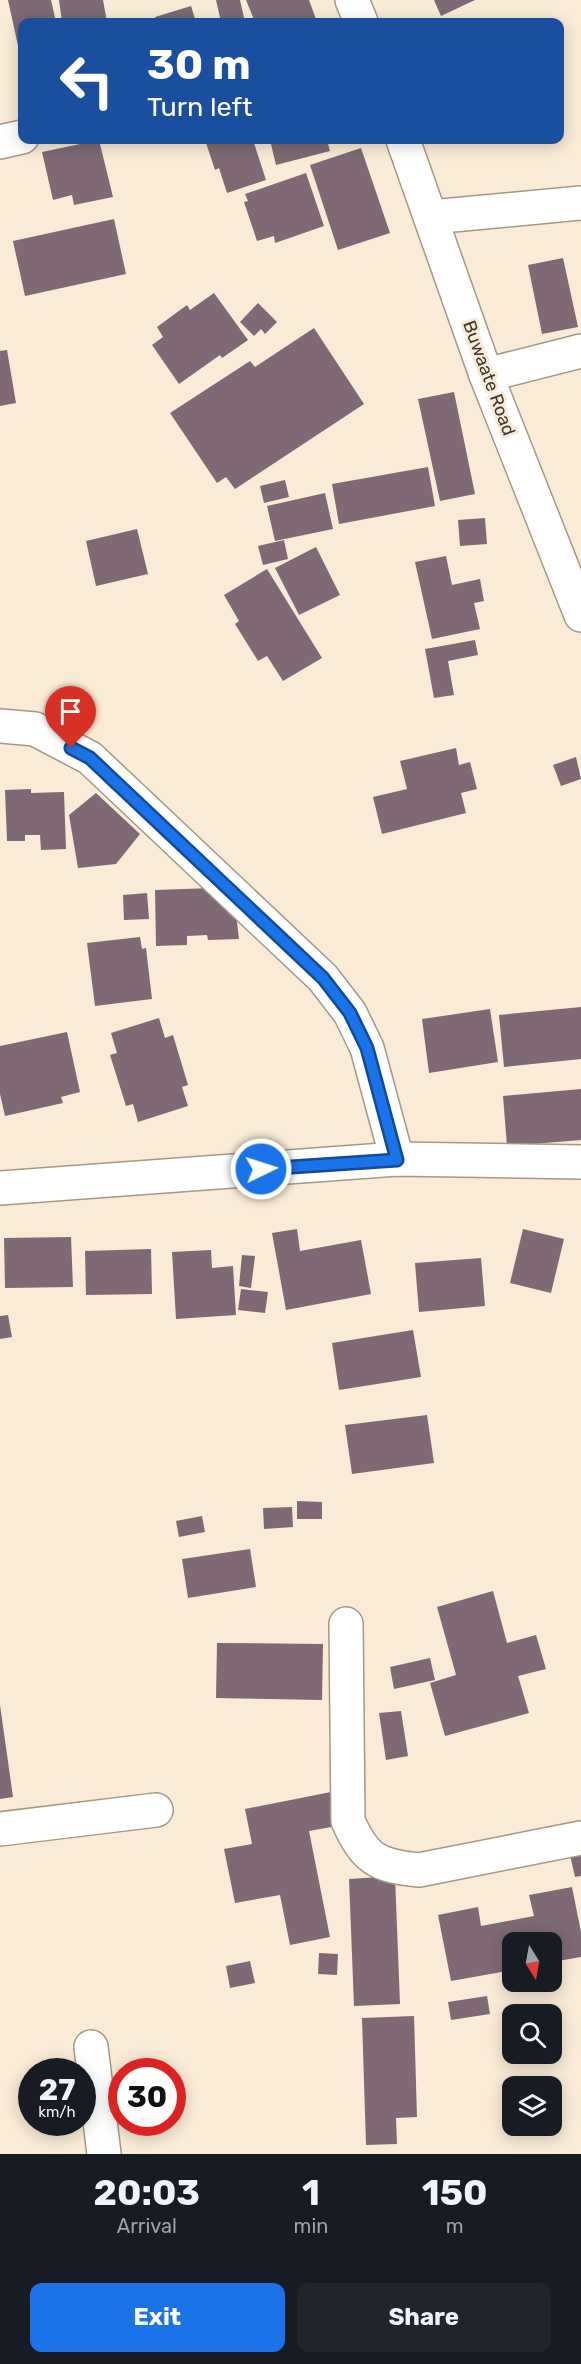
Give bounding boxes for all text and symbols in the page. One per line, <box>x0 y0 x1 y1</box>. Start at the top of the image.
text: 30 m <box>147 40 251 90</box>
icon: left <box>48 42 126 120</box>
text: Turn left <box>147 91 252 123</box>
street label: Buwaate Road <box>458 317 520 439</box>
pin <box>45 686 96 748</box>
icon: arrive <box>54 695 87 728</box>
position arrow <box>229 1137 293 1201</box>
north arrow <box>502 1932 562 1992</box>
map controls <box>502 1932 562 2136</box>
button: search <box>502 2004 562 2064</box>
speed limit sign: 30 <box>108 2058 186 2136</box>
text: 27 <box>39 2072 75 2108</box>
button: layers <box>502 2076 562 2136</box>
text: km/h <box>38 2103 76 2121</box>
text: 20:03 <box>94 2171 200 2214</box>
text: 1 <box>302 2171 320 2214</box>
text: 150 <box>422 2171 488 2214</box>
text: Arrival <box>117 2214 177 2238</box>
text: min <box>294 2214 328 2238</box>
text: m <box>446 2214 464 2238</box>
button: Exit <box>30 2283 285 2352</box>
button: Share <box>297 2283 551 2352</box>

